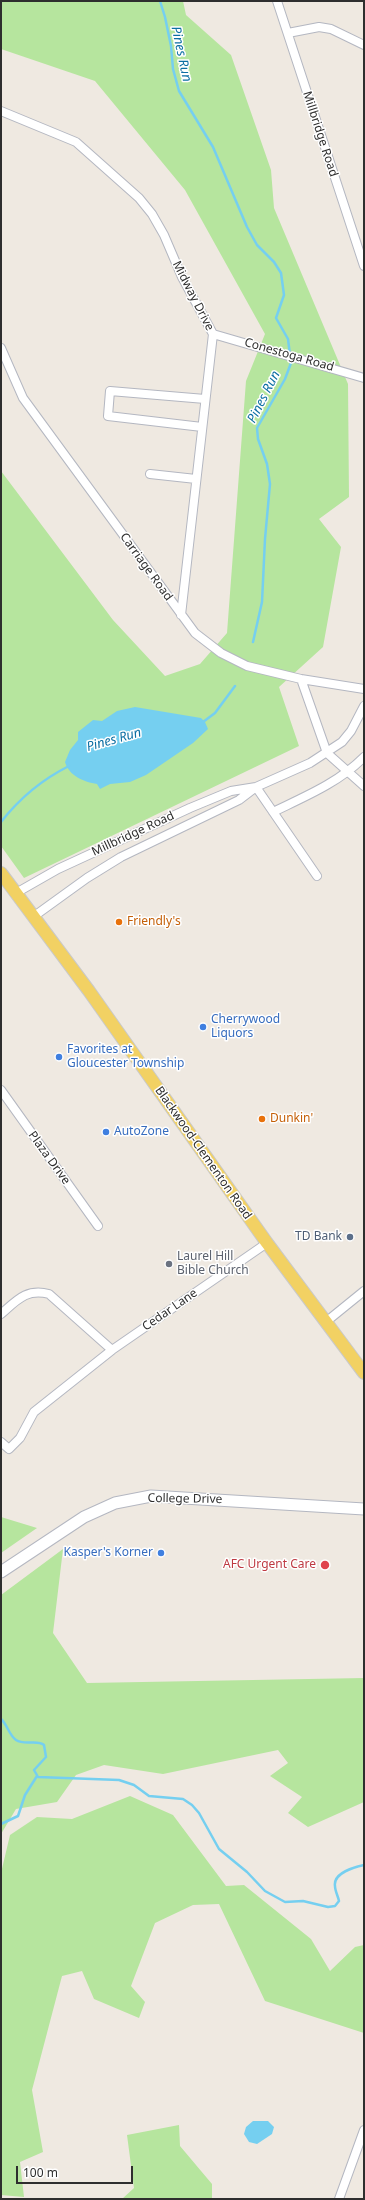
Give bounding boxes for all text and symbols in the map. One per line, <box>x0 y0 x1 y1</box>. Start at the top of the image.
water label: Pines Run <box>168 25 194 83</box>
street label: Millbridge Road <box>299 89 341 179</box>
street label: Midway Drive <box>169 259 217 333</box>
street label: Conestoga Road <box>243 335 335 375</box>
water label: Pines Run <box>244 368 284 426</box>
street label: Carriage Road <box>117 530 175 604</box>
water label: Pines Run <box>85 725 143 755</box>
street label: Millbridge Road <box>90 809 176 859</box>
place label: Friendly's <box>127 915 181 929</box>
marker: Friendly's <box>114 917 124 927</box>
place label: Cherrywood Liquors <box>211 1013 280 1041</box>
marker: Cherrywood Liquors <box>198 1022 208 1032</box>
place label: Favorites at Gloucester Township <box>67 1043 184 1071</box>
marker: Favorites at Gloucester Township <box>54 1052 64 1062</box>
street label: Blackwood-Clementon Road <box>152 1084 254 1222</box>
place label: Dunkin' <box>270 1112 313 1126</box>
marker: Dunkin' <box>257 1114 267 1124</box>
place label: AutoZone <box>114 1125 169 1139</box>
marker: AutoZone <box>101 1127 111 1137</box>
street label: Plaza Drive <box>25 1129 73 1187</box>
place label: TD Bank <box>295 1230 342 1244</box>
marker: TD Bank <box>345 1232 355 1242</box>
place label: Laurel Hill Bible Church <box>177 1250 249 1278</box>
marker: Laurel Hill Bible Church <box>164 1259 174 1269</box>
street label: Cedar Lane <box>140 1286 200 1334</box>
street label: College Drive <box>148 1491 222 1507</box>
place label: Kasper's Korner <box>64 1546 153 1560</box>
marker: Kasper's Korner <box>156 1548 166 1558</box>
place label: AFC Urgent Care <box>223 1558 316 1572</box>
marker: AFC Urgent Care <box>319 1559 331 1571</box>
scale bar <box>18 2158 135 2184</box>
text: 100 m <box>23 2164 58 2181</box>

